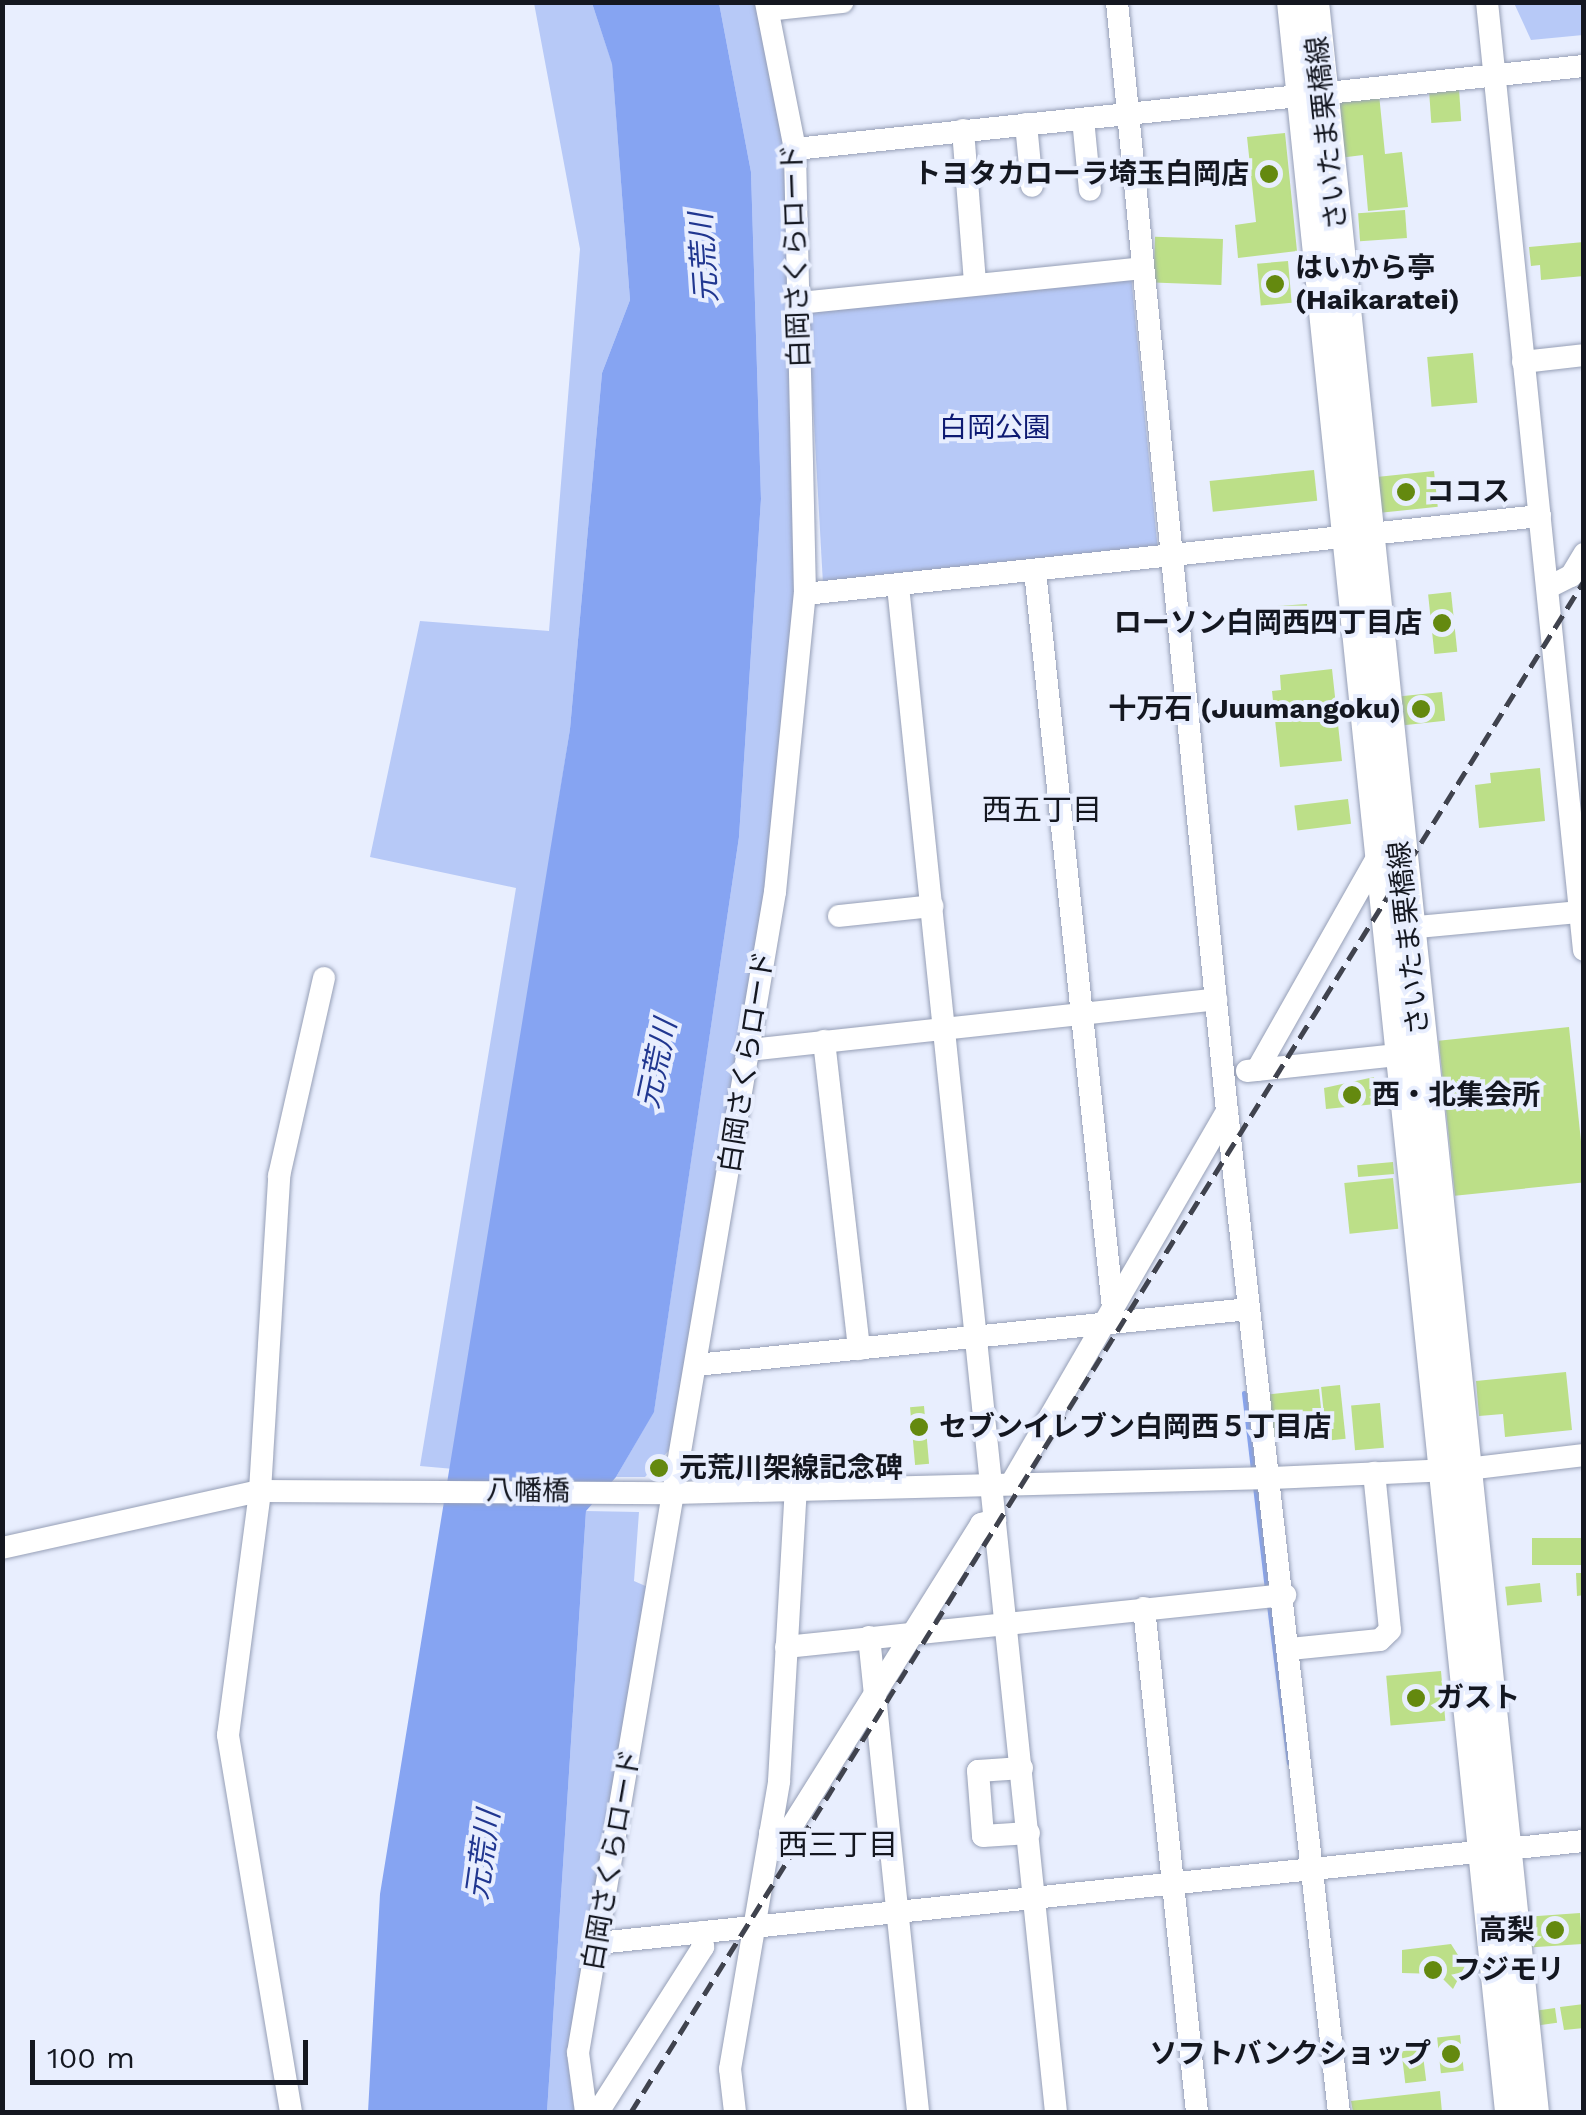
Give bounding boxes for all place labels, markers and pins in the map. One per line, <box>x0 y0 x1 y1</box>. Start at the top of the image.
place label: トヨタカローラ埼玉白岡店 <box>913 157 1249 191</box>
marker: トヨタカローラ埼玉白岡店 <box>1258 163 1280 185</box>
place label: はいから亭 (Haikaratei) <box>1295 251 1459 317</box>
marker: はいから亭 (Haikaratei) <box>1264 273 1286 295</box>
place label: ココス <box>1426 475 1510 509</box>
marker: ココス <box>1395 481 1417 503</box>
place label: ローソン白岡西四丁目店 <box>1114 606 1422 640</box>
marker: ローソン白岡西四丁目店 <box>1431 612 1453 634</box>
place label: 十万石 (Juumangoku) <box>1110 692 1401 726</box>
marker: 十万石 (Juumangoku) <box>1410 698 1432 720</box>
place label: 西・北集会所 <box>1372 1078 1540 1112</box>
marker: 西・北集会所 <box>1341 1084 1363 1106</box>
place label: セブンイレブン白岡西５丁目店 <box>939 1410 1331 1444</box>
marker: セブンイレブン白岡西５丁目店 <box>908 1416 930 1438</box>
place label: 元荒川架線記念碑 <box>679 1451 903 1485</box>
marker: 元荒川架線記念碑 <box>648 1457 670 1479</box>
place label: ガスト <box>1436 1681 1520 1715</box>
marker: ガスト <box>1405 1687 1427 1709</box>
place label: 高梨 <box>1479 1913 1535 1947</box>
marker: 高梨 <box>1544 1919 1566 1941</box>
place label: フジモリ <box>1453 1953 1565 1987</box>
marker: フジモリ <box>1422 1959 1444 1981</box>
place label: ソフトバンクショップ <box>1151 2037 1431 2071</box>
marker: ソフトバンクショップ <box>1440 2043 1462 2065</box>

